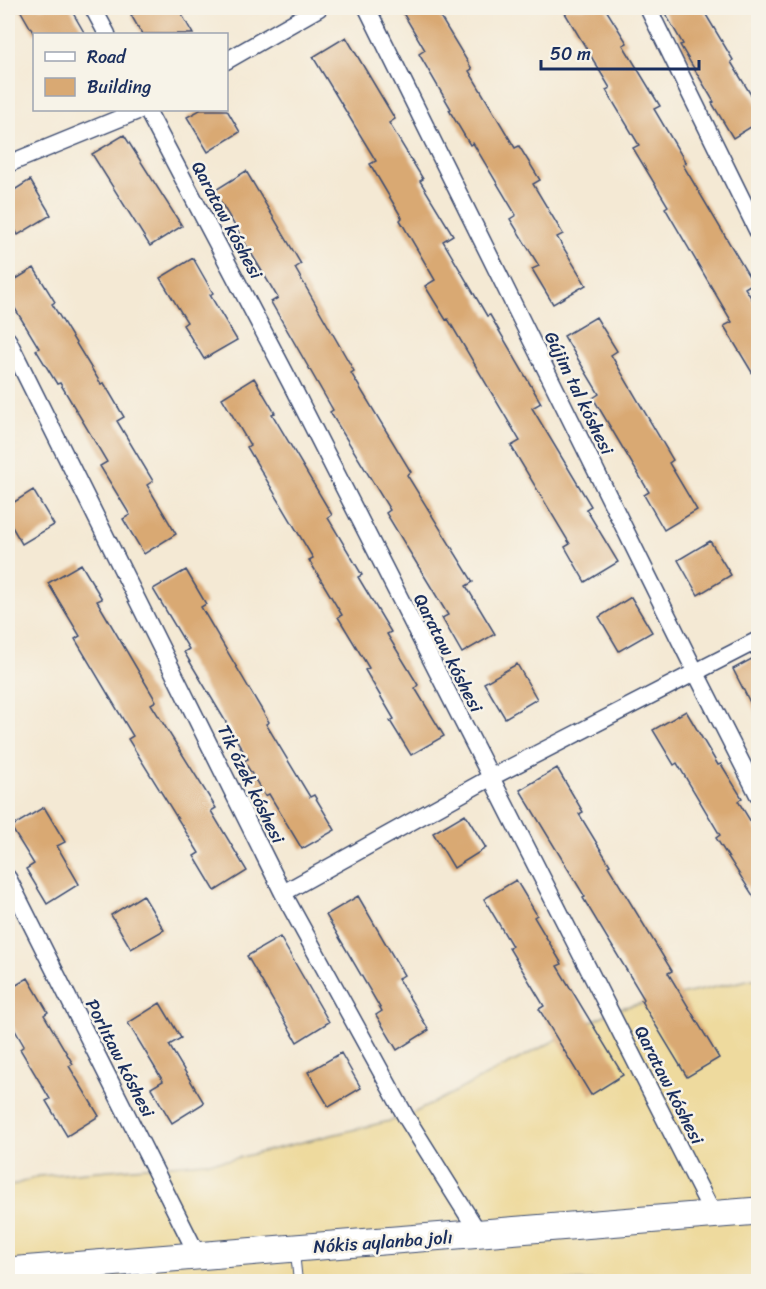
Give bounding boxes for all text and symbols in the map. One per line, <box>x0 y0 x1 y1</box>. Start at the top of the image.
legend <box>33 33 228 111</box>
scale bar <box>541 33 698 71</box>
text: 50 m <box>550 38 591 70</box>
text: Road <box>87 41 127 73</box>
text: Building <box>87 71 151 103</box>
street label: Qarataw kóshesi <box>182 155 272 286</box>
street label: Gújim tal kóshesi <box>535 326 623 461</box>
street label: Qarataw kóshesi <box>404 588 492 719</box>
street label: Tik ózek kóshesi <box>208 719 294 850</box>
street label: Porlıtaw kóshesi <box>76 993 164 1124</box>
street label: Qarataw kóshesi <box>625 1020 713 1151</box>
street label: Nókis aylanba jolı <box>312 1221 454 1263</box>

